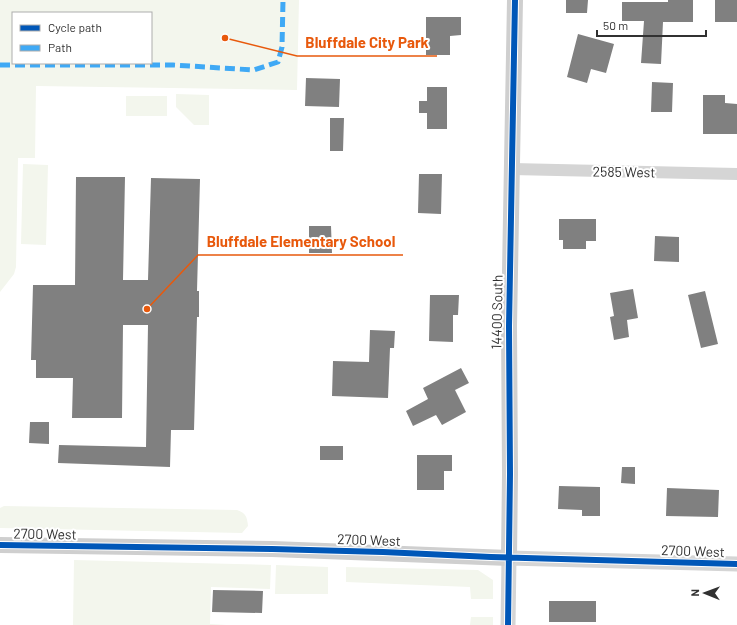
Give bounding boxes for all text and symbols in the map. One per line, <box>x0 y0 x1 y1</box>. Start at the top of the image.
legend <box>12 12 152 64</box>
scale bar <box>597 12 706 38</box>
text: 50 m <box>603 18 628 32</box>
text: Cycle path <box>48 20 102 34</box>
callout: Bluffdale City Park <box>297 29 437 56</box>
text: Bluffdale City Park <box>305 33 429 51</box>
text: Path <box>48 40 72 54</box>
street label: 2585 West <box>592 162 656 181</box>
callout: Bluffdale Elementary School <box>198 228 403 255</box>
text: Bluffdale Elementary School <box>207 232 395 250</box>
street label: 14400 South <box>487 274 506 350</box>
street label: 2700 West <box>13 524 77 543</box>
street label: 2700 West <box>337 530 401 549</box>
street label: 2700 West <box>661 541 725 560</box>
north arrow <box>685 573 725 613</box>
text: N <box>688 589 701 597</box>

